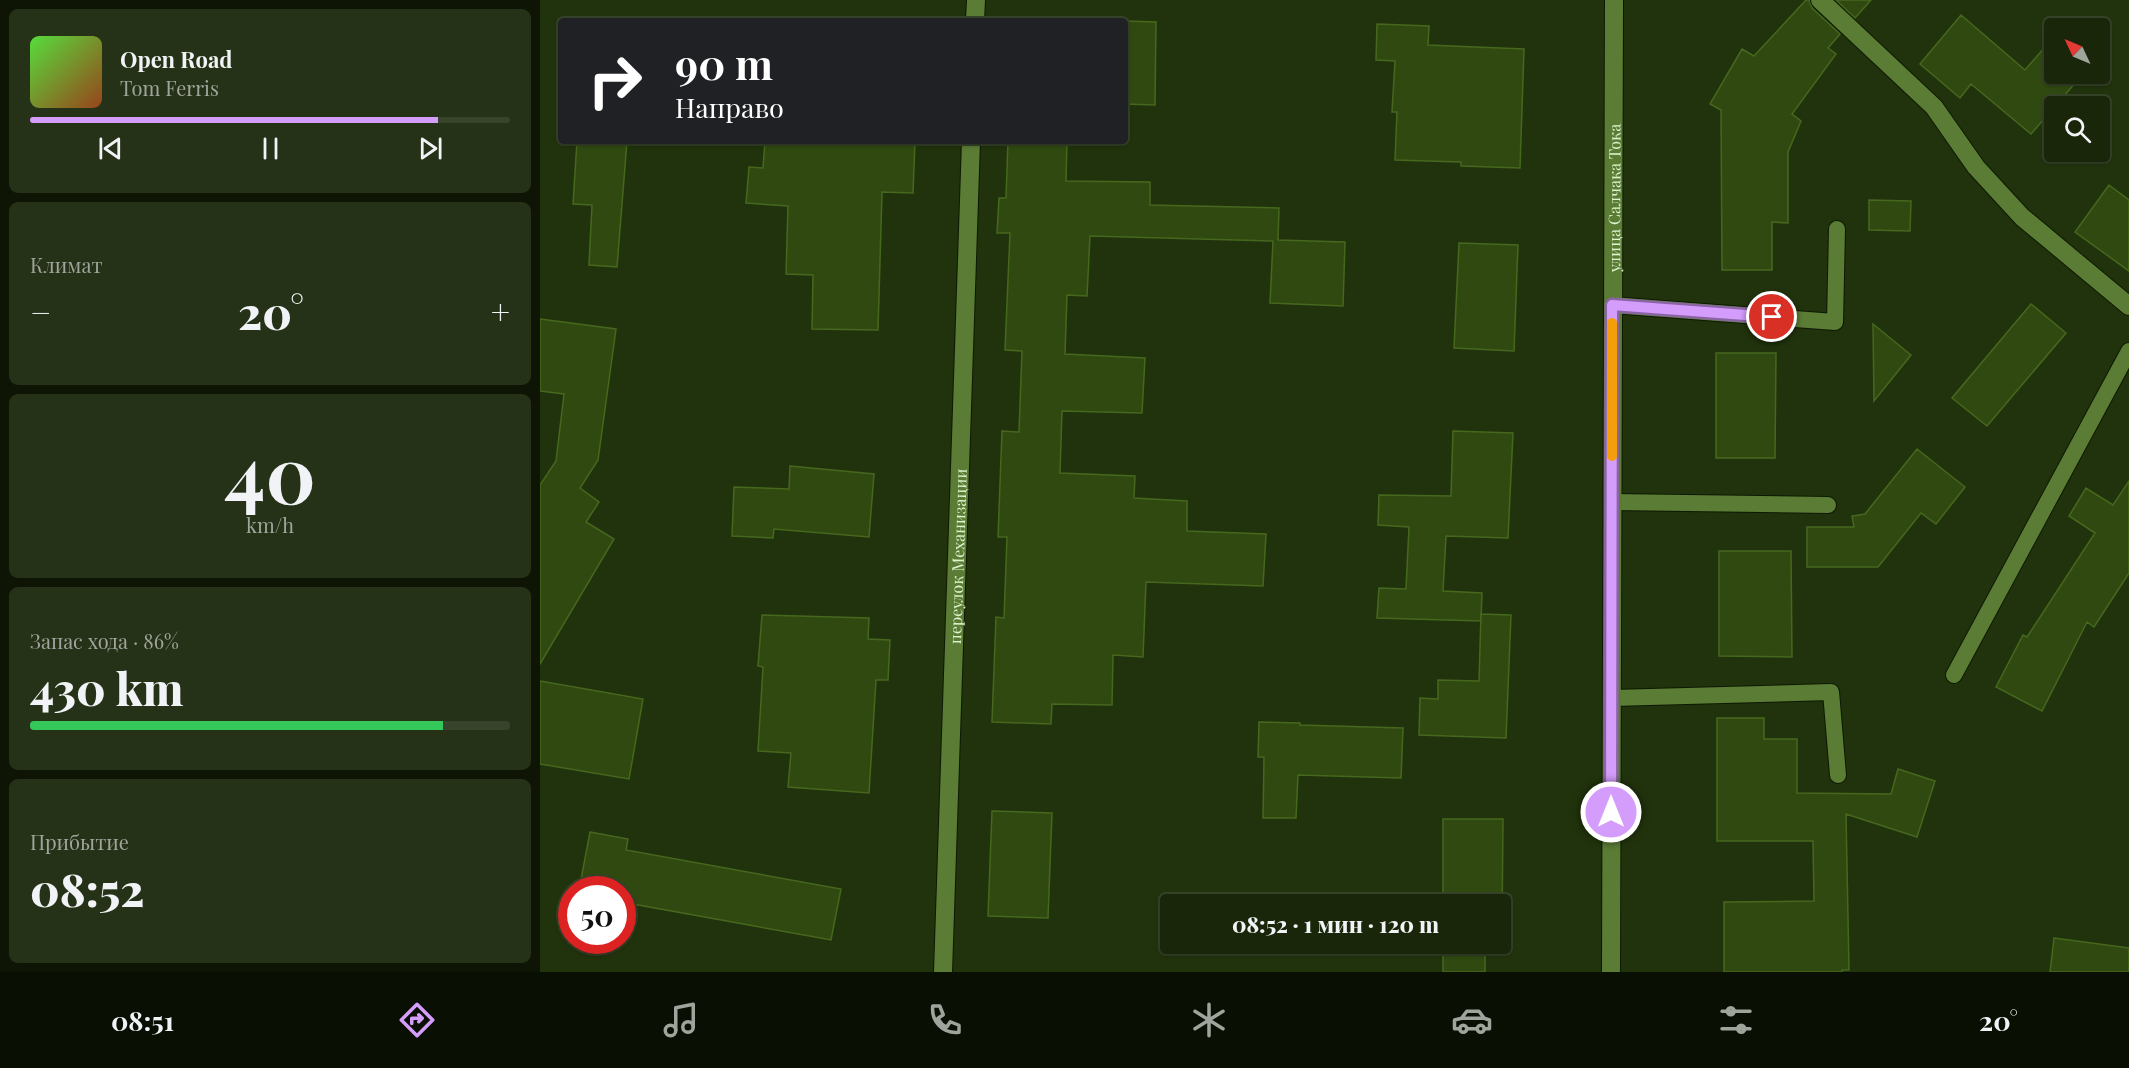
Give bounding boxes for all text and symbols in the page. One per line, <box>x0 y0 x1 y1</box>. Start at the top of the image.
north arrow <box>2044 18 2110 84</box>
map controls <box>2044 18 2110 162</box>
text: 90 m <box>675 35 773 91</box>
icon: right <box>576 42 654 120</box>
text: Open Road <box>120 44 232 74</box>
text: Tom Ferris <box>120 74 219 101</box>
text: Направо <box>675 89 784 125</box>
button: search <box>2044 96 2110 162</box>
street label: улица Салчака Тока <box>1603 124 1624 273</box>
icon: previous <box>94 132 127 165</box>
icon: pause <box>254 132 287 165</box>
icon: next <box>414 132 447 165</box>
text: Климат <box>30 251 103 278</box>
text: 20° <box>238 281 304 341</box>
text: − <box>30 289 51 333</box>
text: + <box>491 289 510 333</box>
pin <box>1746 291 1797 342</box>
icon: arrive <box>1755 300 1788 333</box>
text: 40 <box>224 420 316 524</box>
street label: переулок Механизации <box>944 468 970 644</box>
text: km/h <box>246 511 294 538</box>
text: Запас хода · 86% <box>30 627 179 654</box>
text: 430 km <box>30 657 184 717</box>
position arrow <box>1579 780 1643 844</box>
text: Прибытие <box>30 828 129 855</box>
text: 08:52 <box>30 858 144 918</box>
speed limit sign: 50 <box>558 876 636 954</box>
text: 08:52 · 1 мин · 120 m <box>1232 909 1439 939</box>
icon: directions <box>396 999 438 1041</box>
icon: music <box>660 999 702 1041</box>
icon: phone <box>924 999 966 1041</box>
icon: climate <box>1188 999 1230 1041</box>
icon: car <box>1451 999 1493 1041</box>
icon: filters <box>1715 999 1757 1041</box>
text: 08:51 <box>111 1002 174 1038</box>
text: 20° <box>1979 1002 2018 1038</box>

